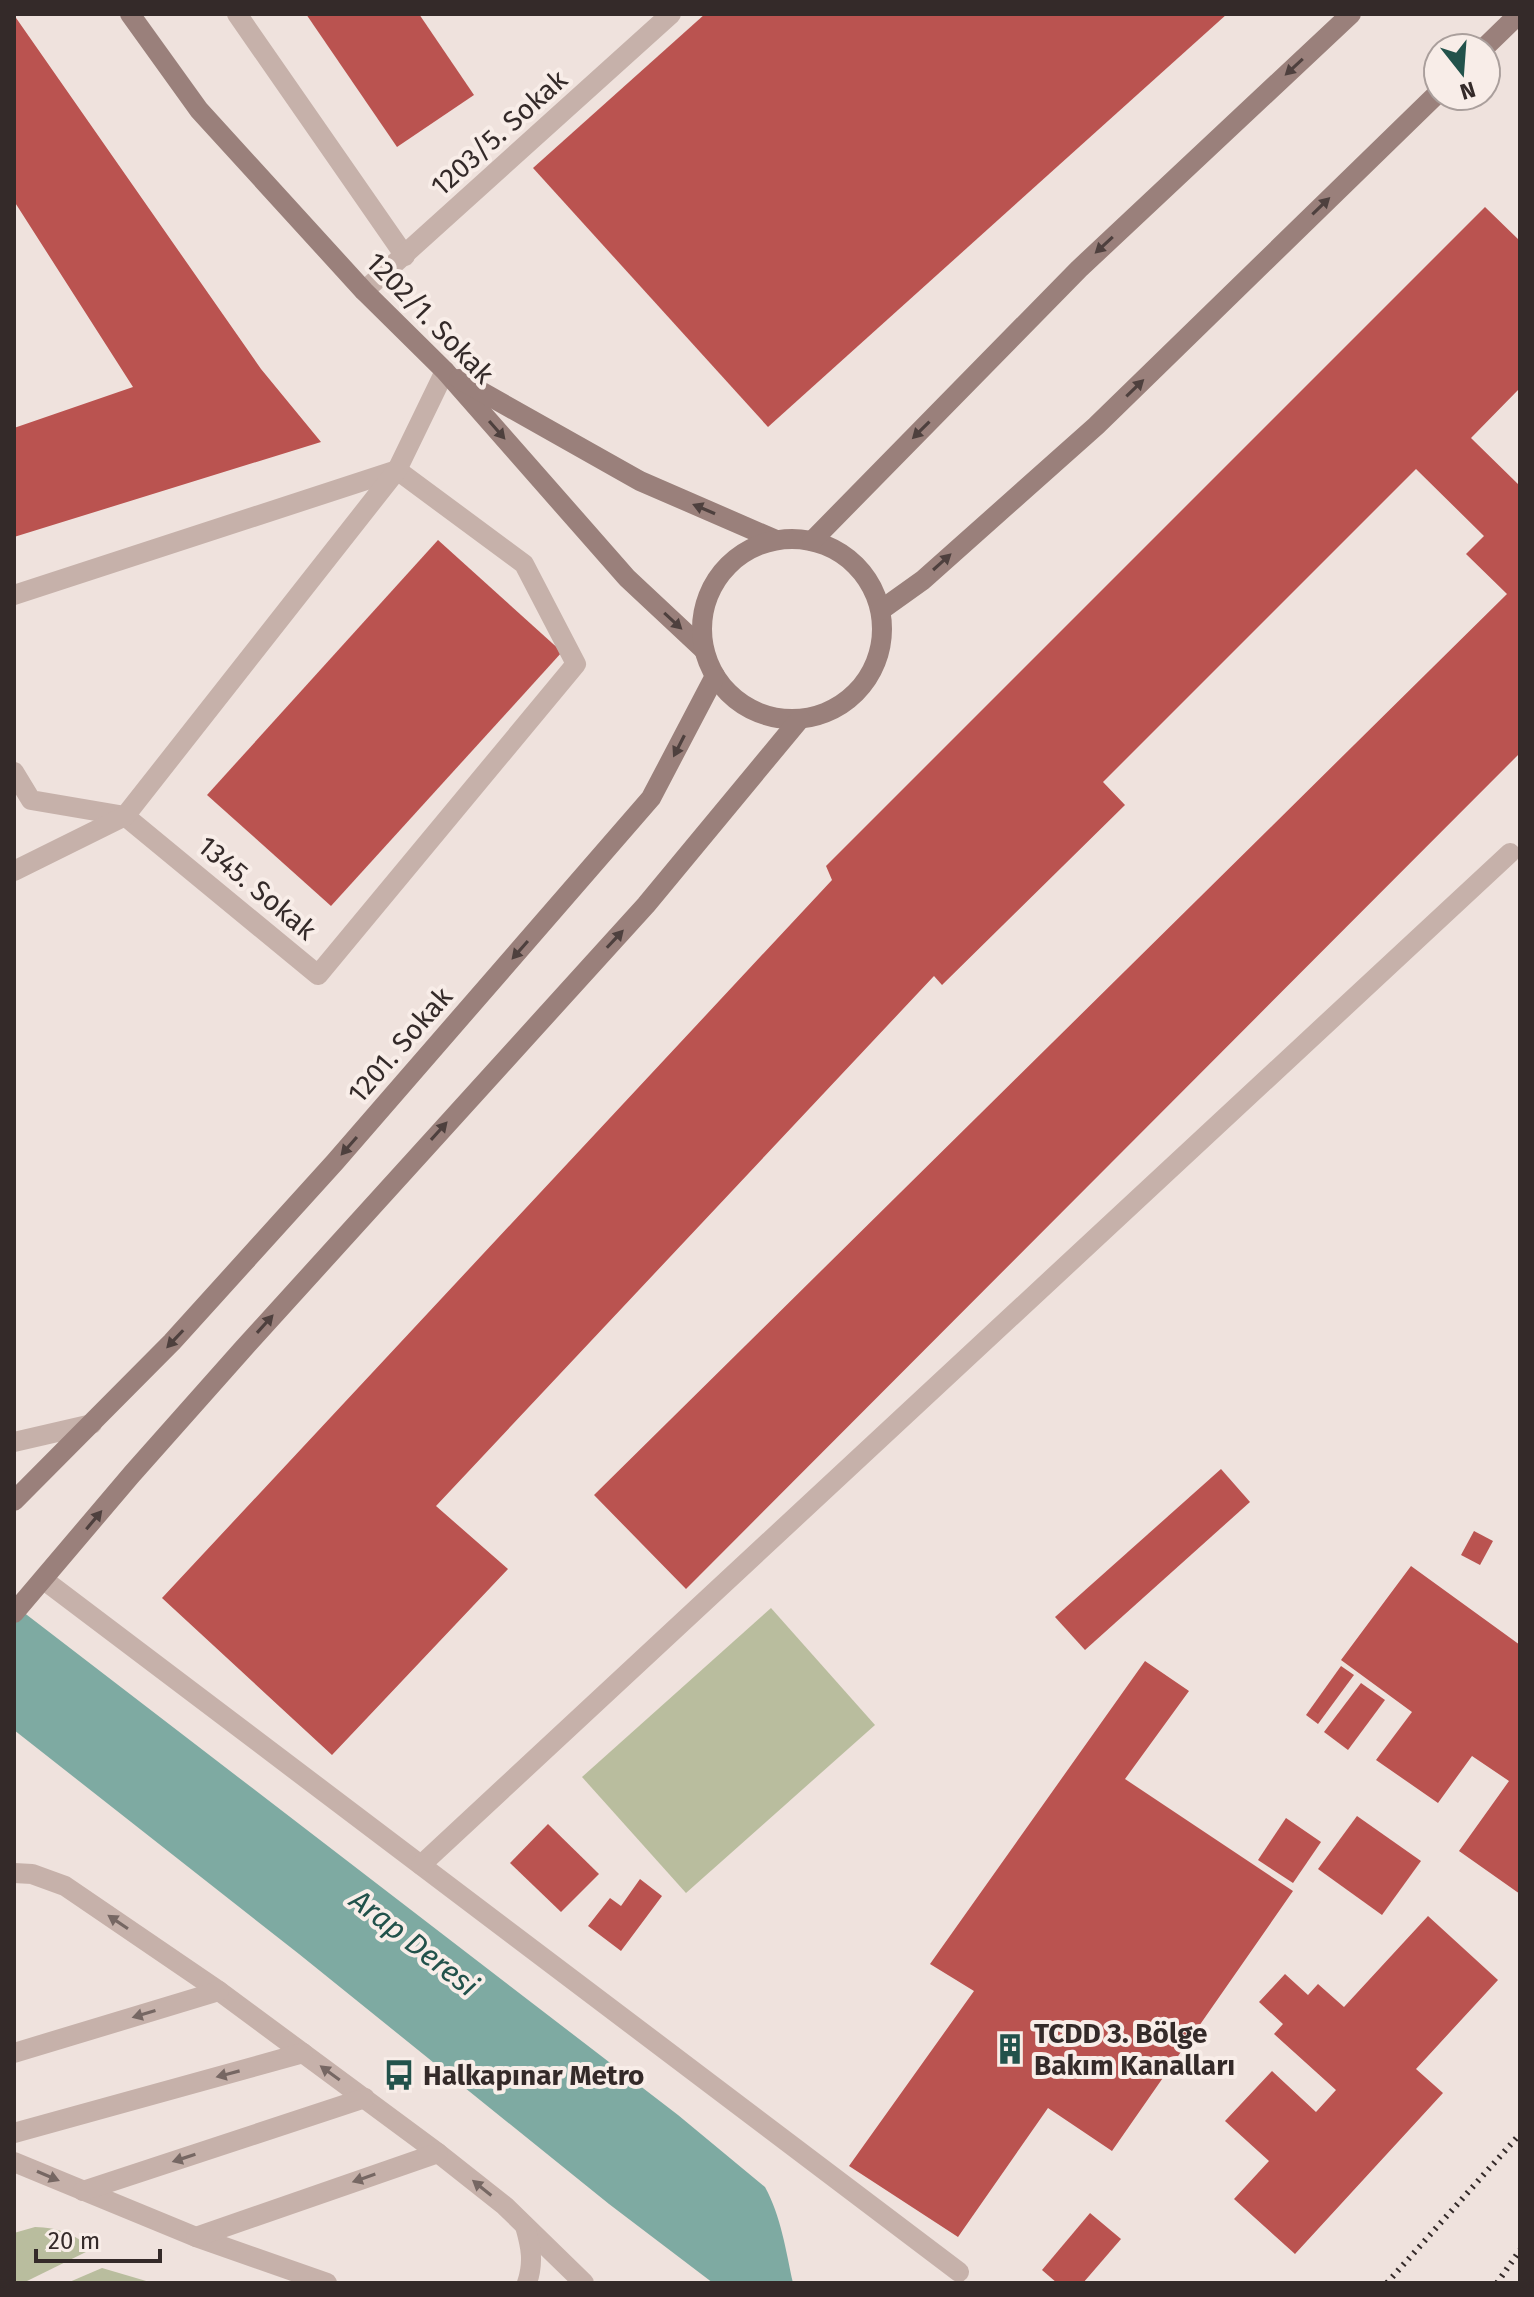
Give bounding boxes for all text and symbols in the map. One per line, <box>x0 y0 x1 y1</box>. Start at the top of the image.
north arrow <box>1422 32 1502 112</box>
one-way arrow <box>1285 58 1304 76</box>
street label: 1203/5. Sokak <box>424 63 574 203</box>
text: N <box>1457 76 1479 106</box>
one-way arrow <box>1311 198 1330 216</box>
one-way arrow <box>1095 236 1114 254</box>
street label: 1202/1. Sokak <box>359 246 501 391</box>
one-way arrow <box>1125 379 1144 398</box>
one-way arrow <box>487 420 505 439</box>
one-way arrow <box>912 420 931 439</box>
one-way arrow <box>692 503 716 516</box>
one-way arrow <box>933 554 952 572</box>
one-way arrow <box>663 611 682 629</box>
one-way arrow <box>672 734 685 757</box>
street label: 1345. Sokak <box>191 829 323 947</box>
one-way arrow <box>605 930 623 949</box>
one-way arrow <box>511 940 529 959</box>
street label: 1201. Sokak <box>341 980 460 1110</box>
one-way arrow <box>430 1121 447 1141</box>
one-way arrow <box>341 1135 358 1155</box>
one-way arrow <box>256 1315 274 1334</box>
one-way arrow <box>166 1329 184 1348</box>
one-way arrow <box>85 1510 102 1530</box>
water label: Arap Deresi <box>342 1881 486 2005</box>
one-way arrow <box>108 1915 129 1930</box>
one-way arrow <box>132 2008 156 2021</box>
place label: TCDD 3. Bölge Bakım Kanalları <box>1034 2017 1235 2082</box>
building icon: TCDD 3. Bölge Bakım Kanalları <box>993 2032 1027 2066</box>
bus stop icon: Halkapınar Metro <box>382 2058 416 2092</box>
place label: Halkapınar Metro <box>423 2059 644 2092</box>
one-way arrow <box>320 2066 341 2081</box>
one-way arrow <box>216 2068 241 2080</box>
one-way arrow <box>172 2152 196 2164</box>
one-way arrow <box>37 2170 60 2183</box>
one-way arrow <box>352 2173 376 2185</box>
one-way arrow <box>472 2181 492 2197</box>
scale bar <box>36 2213 160 2263</box>
text: 20 m <box>48 2227 100 2255</box>

